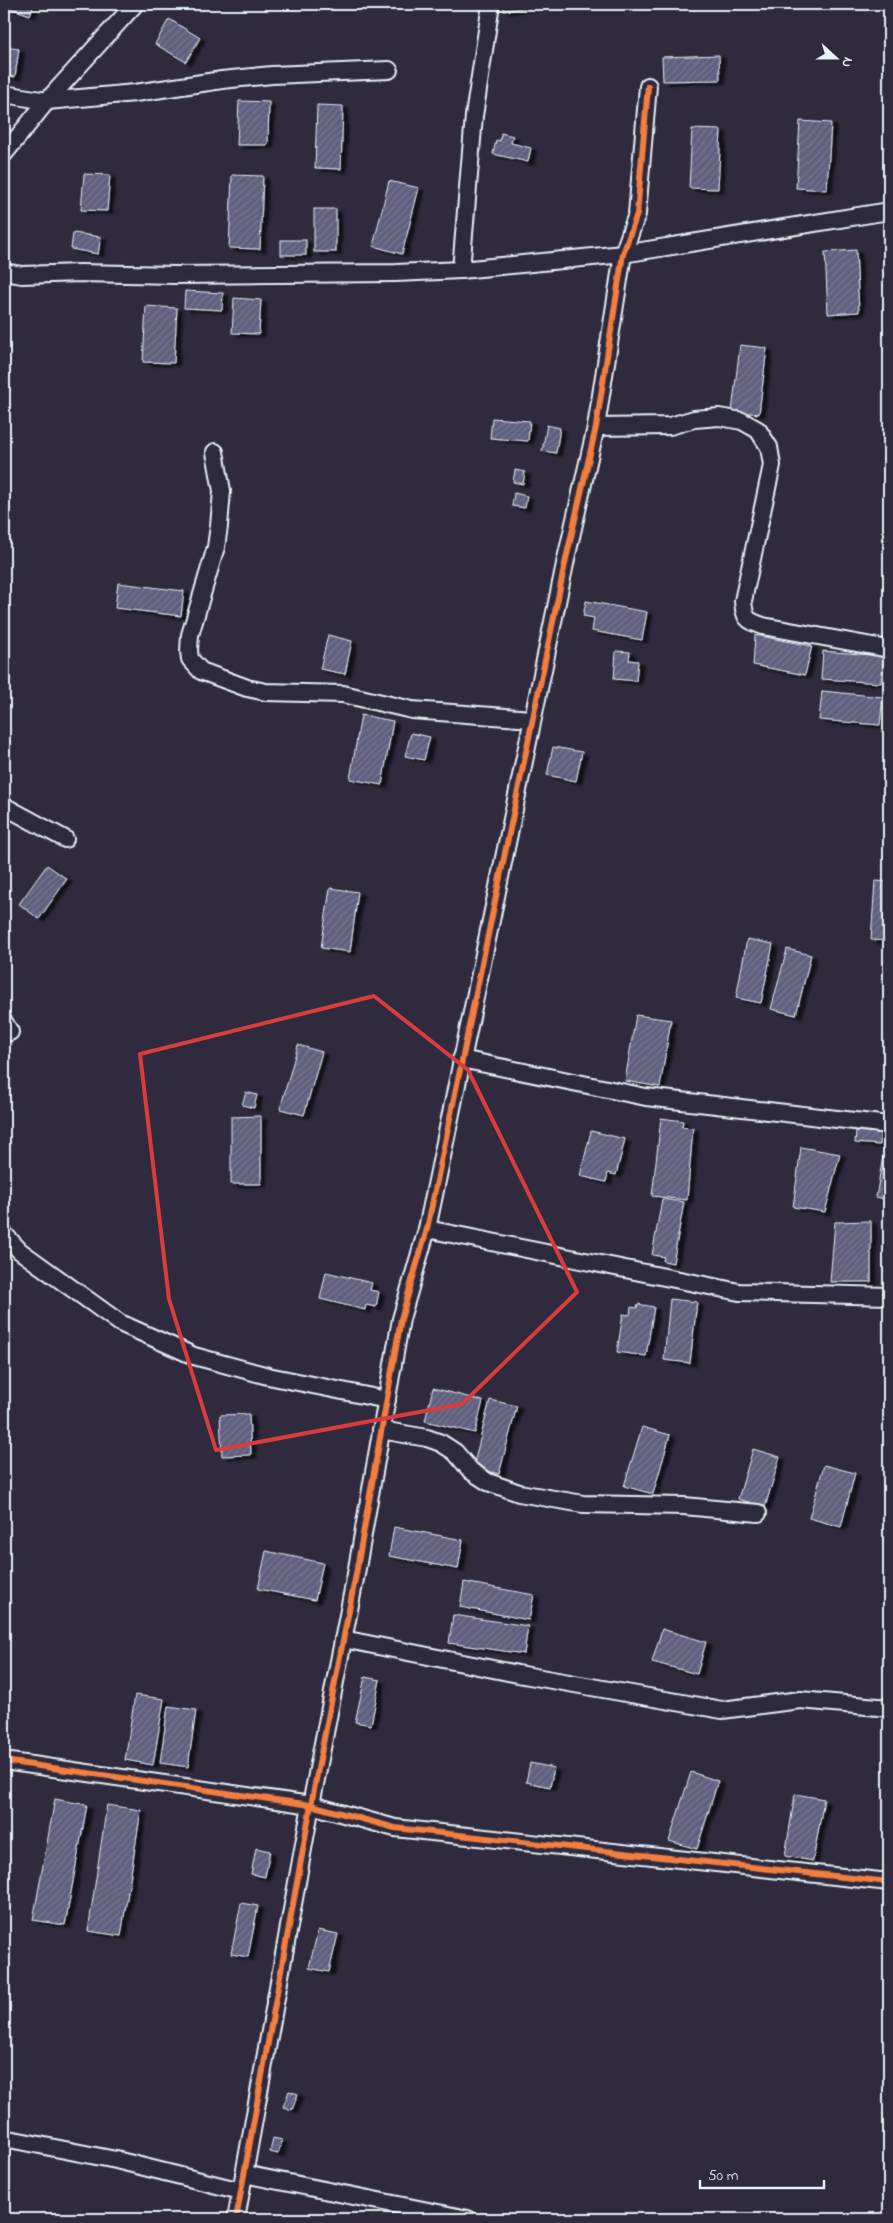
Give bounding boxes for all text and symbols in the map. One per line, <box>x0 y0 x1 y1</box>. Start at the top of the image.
north arrow <box>810 32 860 82</box>
text: N <box>835 54 858 70</box>
scale bar <box>700 2158 824 2190</box>
text: 50 m <box>708 2165 739 2187</box>

